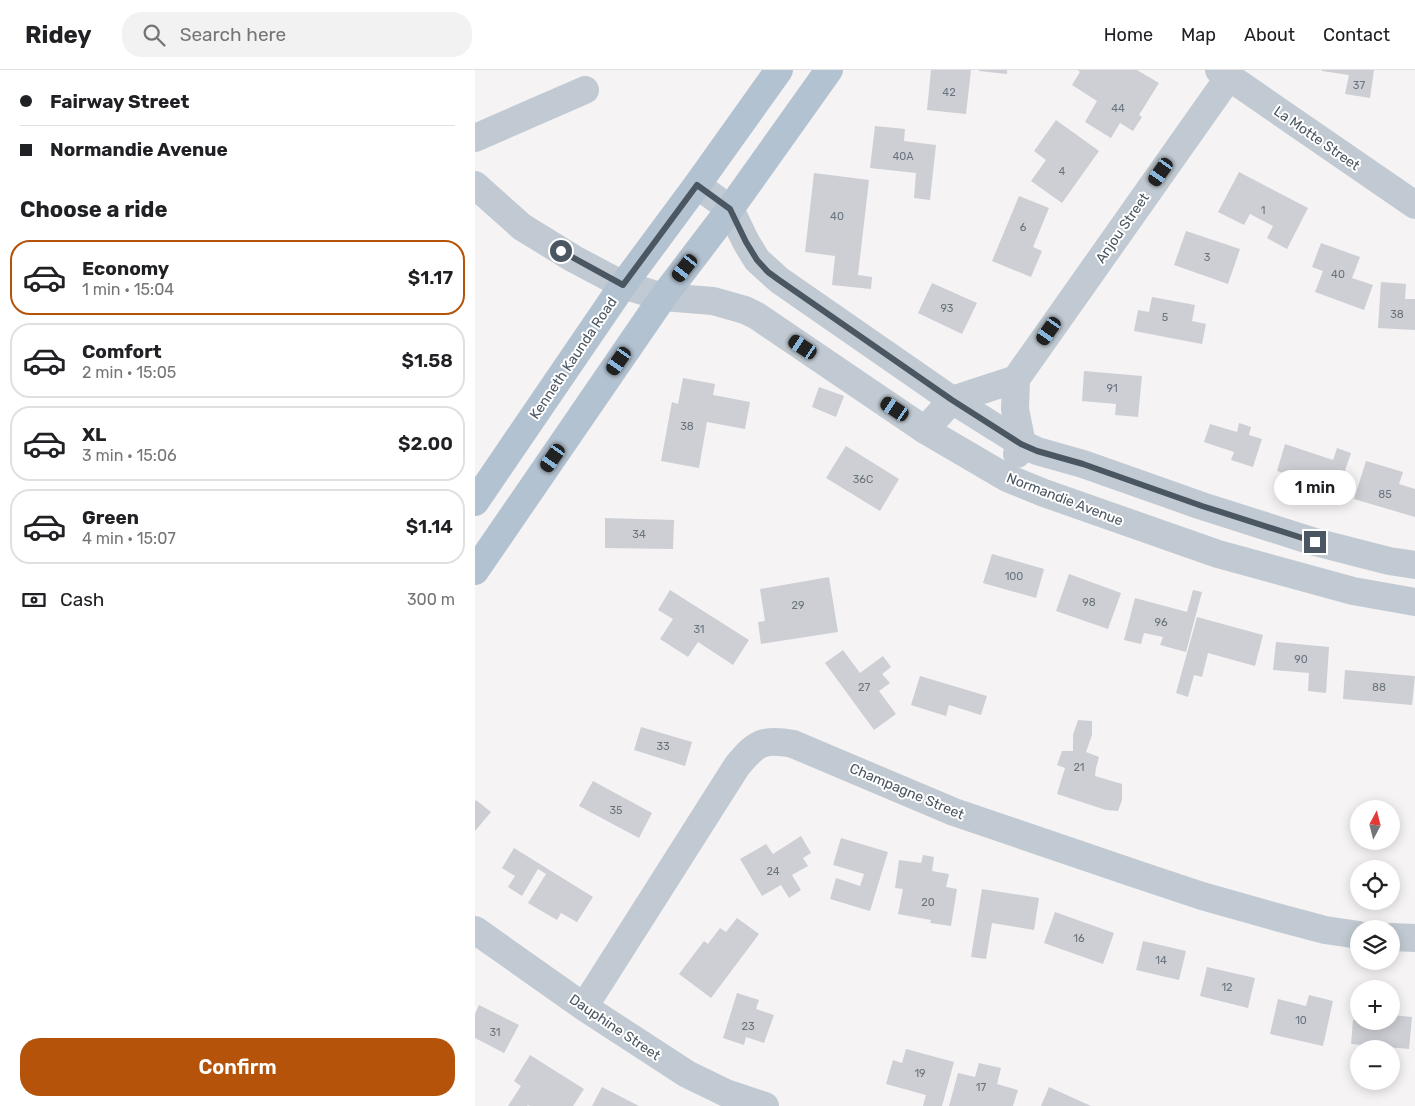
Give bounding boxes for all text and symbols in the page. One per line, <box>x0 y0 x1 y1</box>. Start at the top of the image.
search box <box>122 12 472 57</box>
text: Ridey <box>25 21 92 49</box>
icon: search <box>140 21 168 49</box>
text: Search here <box>180 23 286 46</box>
text: Home <box>1104 24 1153 46</box>
text: Map <box>1181 24 1216 46</box>
text: About <box>1244 24 1295 46</box>
text: Contact <box>1323 24 1390 46</box>
house number: 37 <box>1353 79 1365 92</box>
house number: 42 <box>942 86 956 99</box>
text: Fairway Street <box>50 90 189 113</box>
house number: 44 <box>1111 102 1125 115</box>
street label: La Motte Street <box>1271 103 1363 175</box>
text: Normandie Avenue <box>50 138 228 161</box>
house number: 40A <box>892 150 914 163</box>
car <box>1146 155 1175 189</box>
house number: 4 <box>1059 165 1066 178</box>
street label: Anjou Street <box>1092 189 1153 267</box>
text: Choose a ride <box>20 196 167 223</box>
house number: 1 <box>1261 204 1265 217</box>
house number: 40 <box>830 210 844 223</box>
house number: 6 <box>1020 221 1027 234</box>
route start <box>550 240 572 262</box>
house number: 3 <box>1204 251 1211 264</box>
car <box>669 252 700 284</box>
icon: car <box>22 255 67 300</box>
text: Economy <box>82 257 169 280</box>
text: $1.17 <box>408 266 453 289</box>
house number: 40 <box>1331 268 1345 281</box>
text: 1 min · 15:04 <box>82 280 174 299</box>
street label: Kenneth Kaunda Road <box>526 294 621 423</box>
house number: 93 <box>941 302 954 315</box>
house number: 38 <box>1390 308 1404 321</box>
house number: 5 <box>1162 311 1169 324</box>
car <box>1034 314 1063 348</box>
car <box>786 332 819 362</box>
icon: car <box>22 338 67 383</box>
text: Comfort <box>82 340 162 363</box>
car <box>604 344 633 378</box>
text: $1.58 <box>402 349 453 372</box>
text: 2 min · 15:05 <box>82 363 176 382</box>
house number: 91 <box>1106 382 1118 395</box>
car <box>878 394 911 424</box>
house number: 38 <box>680 420 694 433</box>
icon: car <box>22 421 67 466</box>
text: XL <box>82 423 106 446</box>
text: $2.00 <box>398 432 453 455</box>
car <box>538 441 567 475</box>
text: 3 min · 15:06 <box>82 446 177 465</box>
street label: Normandie Avenue <box>1004 469 1126 530</box>
callout: 1 min <box>1274 470 1356 504</box>
house number: 36C <box>853 473 873 486</box>
text: 1 min <box>1295 478 1335 497</box>
house number: 85 <box>1378 488 1392 501</box>
icon: car <box>22 504 67 549</box>
text: Green <box>82 506 139 529</box>
text: $1.14 <box>406 515 453 538</box>
house number: 34 <box>632 528 646 541</box>
text: 4 min · 15:07 <box>82 529 176 548</box>
route end <box>1304 531 1326 553</box>
house number: 100 <box>1005 570 1023 583</box>
icon: cash <box>20 586 48 614</box>
text: Cash <box>60 588 104 611</box>
text: 300 m <box>407 590 455 609</box>
house number: 98 <box>1082 596 1096 609</box>
house number: 29 <box>792 599 804 612</box>
house number: 96 <box>1154 616 1168 629</box>
house number: 31 <box>693 623 705 636</box>
house number: 90 <box>1294 653 1308 666</box>
house number: 27 <box>858 681 870 694</box>
house number: 88 <box>1372 681 1386 694</box>
house number: 33 <box>656 740 670 753</box>
street label: Champagne Street <box>847 760 967 823</box>
house number: 21 <box>1073 761 1085 774</box>
north arrow <box>1350 800 1400 850</box>
map controls <box>1350 800 1400 1090</box>
house number: 35 <box>609 804 623 817</box>
button: locate <box>1350 860 1400 910</box>
house number: 24 <box>766 865 780 878</box>
house number: 20 <box>921 896 935 909</box>
button: layers <box>1350 920 1400 970</box>
house number: 16 <box>1073 932 1085 945</box>
house number: 14 <box>1155 954 1167 967</box>
button: + <box>1350 980 1400 1030</box>
house number: 12 <box>1221 981 1233 994</box>
street label: Dauphine Street <box>566 991 664 1064</box>
house number: 10 <box>1295 1014 1307 1027</box>
house number: 23 <box>741 1020 755 1033</box>
house number: 31 <box>489 1026 501 1039</box>
button: Confirm <box>20 1038 455 1096</box>
button: − <box>1350 1040 1400 1090</box>
house number: 19 <box>914 1067 926 1080</box>
house number: 17 <box>976 1081 987 1094</box>

